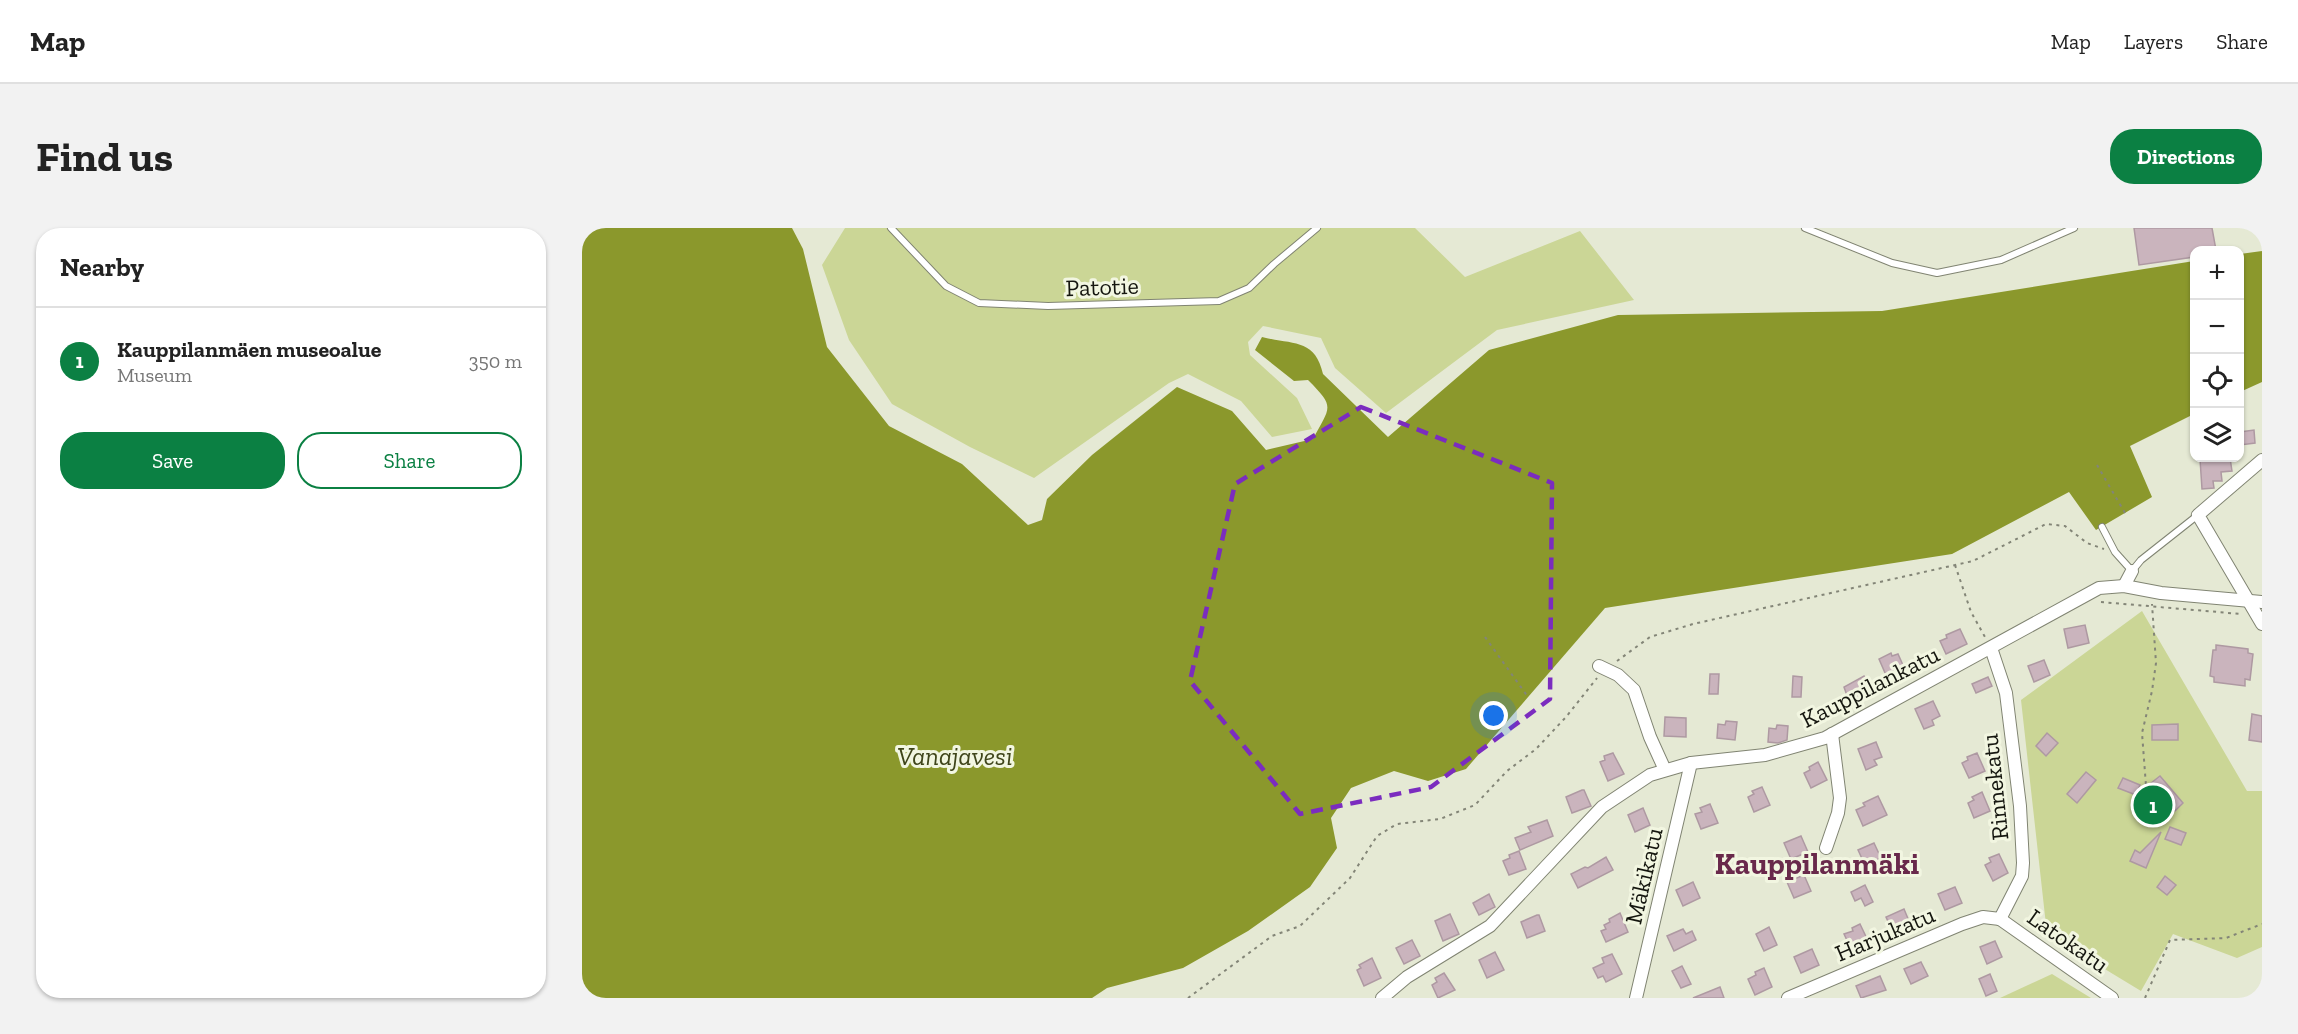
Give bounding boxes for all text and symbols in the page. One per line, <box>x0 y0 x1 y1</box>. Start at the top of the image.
text: Map <box>30 25 85 58</box>
text: Map <box>2051 29 2091 54</box>
text: Layers <box>2124 29 2183 54</box>
text: Share <box>2216 29 2268 54</box>
button: Directions <box>2110 129 2262 184</box>
text: Find us <box>36 131 173 182</box>
map controls <box>2190 246 2244 462</box>
button: + <box>2190 246 2244 300</box>
text: Nearby <box>60 251 144 283</box>
street label: Patotie <box>1065 271 1139 302</box>
button: − <box>2190 300 2244 354</box>
text: Kauppilanmäen museoalue <box>117 336 381 363</box>
text: 1 <box>75 349 84 373</box>
text: 350 m <box>469 349 522 373</box>
button: locate <box>2190 354 2244 408</box>
text: Museum <box>117 363 192 387</box>
button: layers <box>2190 408 2244 462</box>
button: Save <box>60 432 285 489</box>
button: Share <box>297 432 522 489</box>
street label: Kauppilankatu <box>1796 639 1944 734</box>
your location <box>1479 701 1508 730</box>
street label: Rinnekatu <box>1974 732 2015 842</box>
water label: Vanajavesi <box>897 740 1013 772</box>
pin: 1 <box>2134 782 2172 828</box>
street label: Mäkikatu <box>1618 824 1669 927</box>
district label: Kauppilanmäki <box>1715 846 1919 882</box>
street label: Harjukatu <box>1831 899 1940 968</box>
street label: Latokatu <box>2022 902 2115 979</box>

